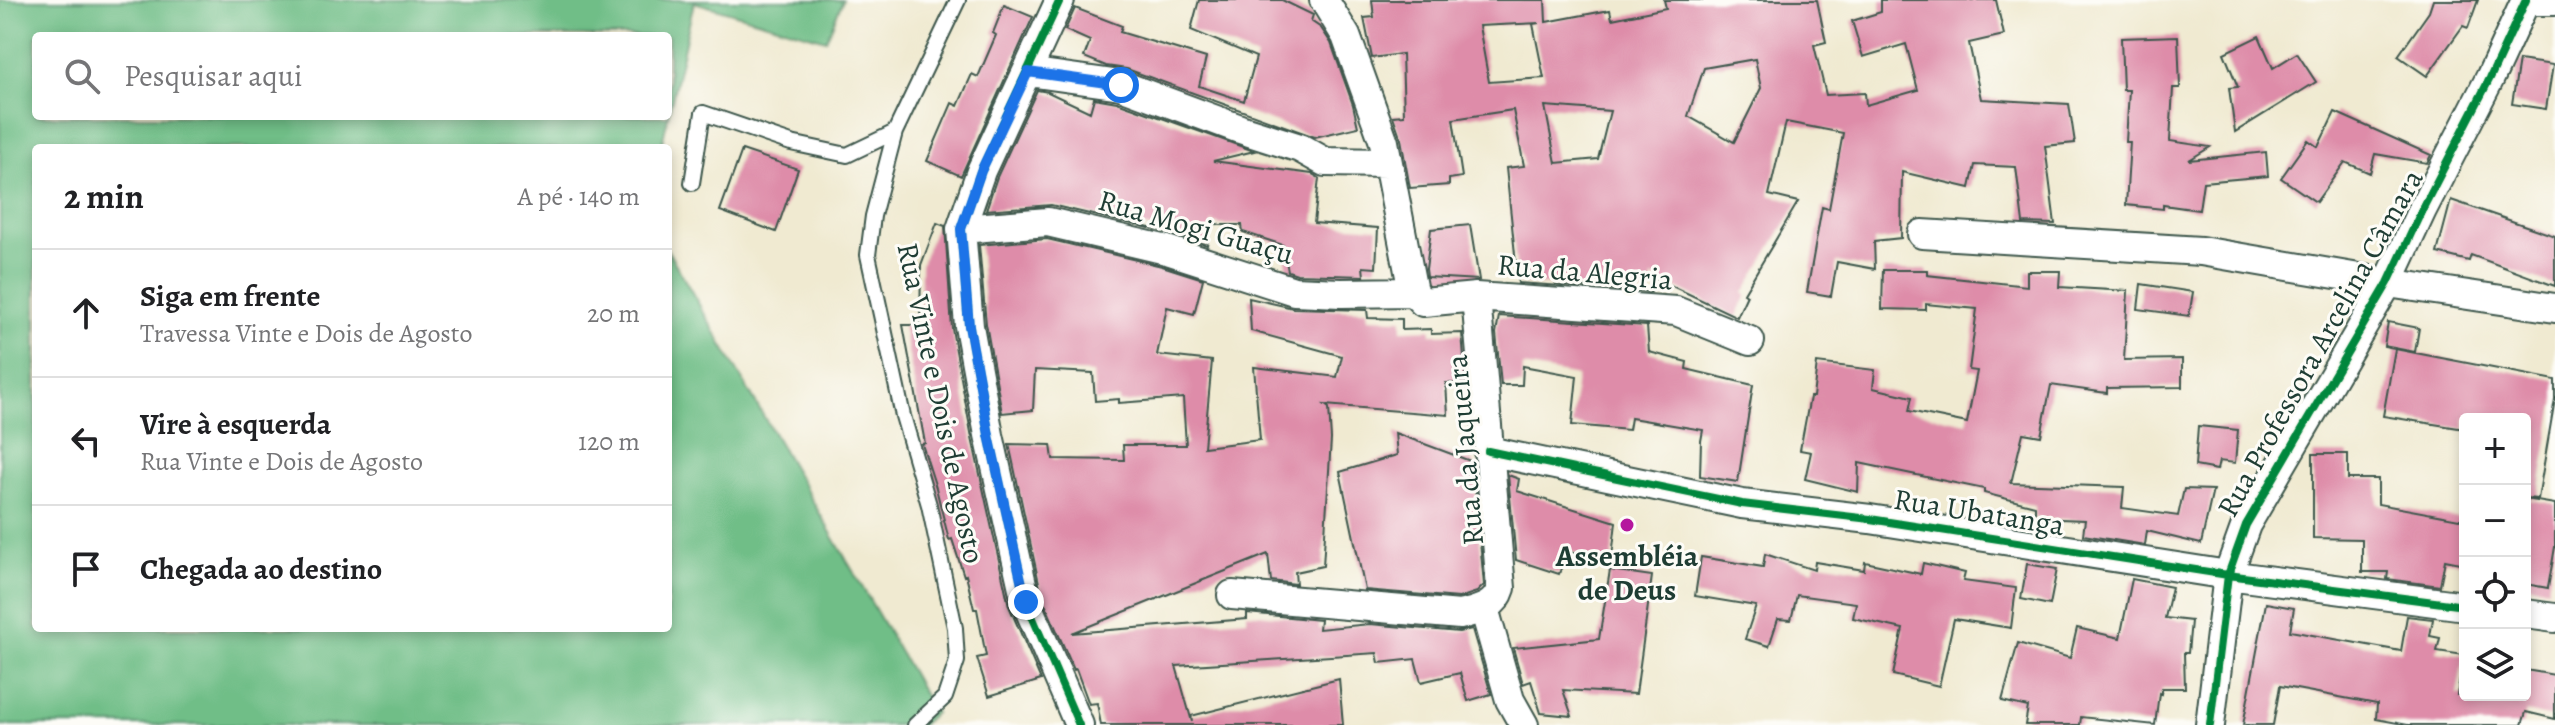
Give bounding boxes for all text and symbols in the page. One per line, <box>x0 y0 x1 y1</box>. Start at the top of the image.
search box <box>32 32 672 120</box>
icon: search <box>60 54 104 98</box>
text: Pesquisar aqui <box>124 56 302 96</box>
route start <box>1103 67 1139 103</box>
street label: Rua Professora Arcelina Câmara <box>2208 162 2432 524</box>
text: 2 min <box>64 173 144 220</box>
text: A pé · 140 m <box>518 179 640 214</box>
street label: Rua Mogi Guaçu <box>1094 180 1299 274</box>
street label: Rua Vinte e Dois de Agosto <box>887 239 995 567</box>
street label: Rua da Alegria <box>1496 244 1674 300</box>
text: Siga em frente <box>140 276 320 316</box>
icon: ahead <box>64 291 108 335</box>
text: 20 m <box>587 296 640 331</box>
text: Travessa Vinte e Dois de Agosto <box>140 316 472 351</box>
street label: Rua da Jaqueira <box>1437 353 1493 547</box>
text: Vire à esquerda <box>140 404 331 444</box>
map controls <box>2459 413 2531 701</box>
button: + <box>2459 413 2531 485</box>
icon: left <box>64 419 108 463</box>
text: 120 m <box>578 424 640 459</box>
text: Rua Vinte e Dois de Agosto <box>140 444 423 479</box>
street label: Rua Ubatanga <box>1891 479 2067 545</box>
button: − <box>2459 485 2531 557</box>
marker: Assembléia de Deus <box>1618 516 1636 534</box>
place label: Assembléia de Deus <box>1555 536 1699 610</box>
icon: arrive <box>64 547 108 591</box>
text: Chegada ao destino <box>140 549 382 589</box>
button: locate <box>2459 557 2531 629</box>
route end <box>1008 584 1044 620</box>
button: layers <box>2459 629 2531 701</box>

